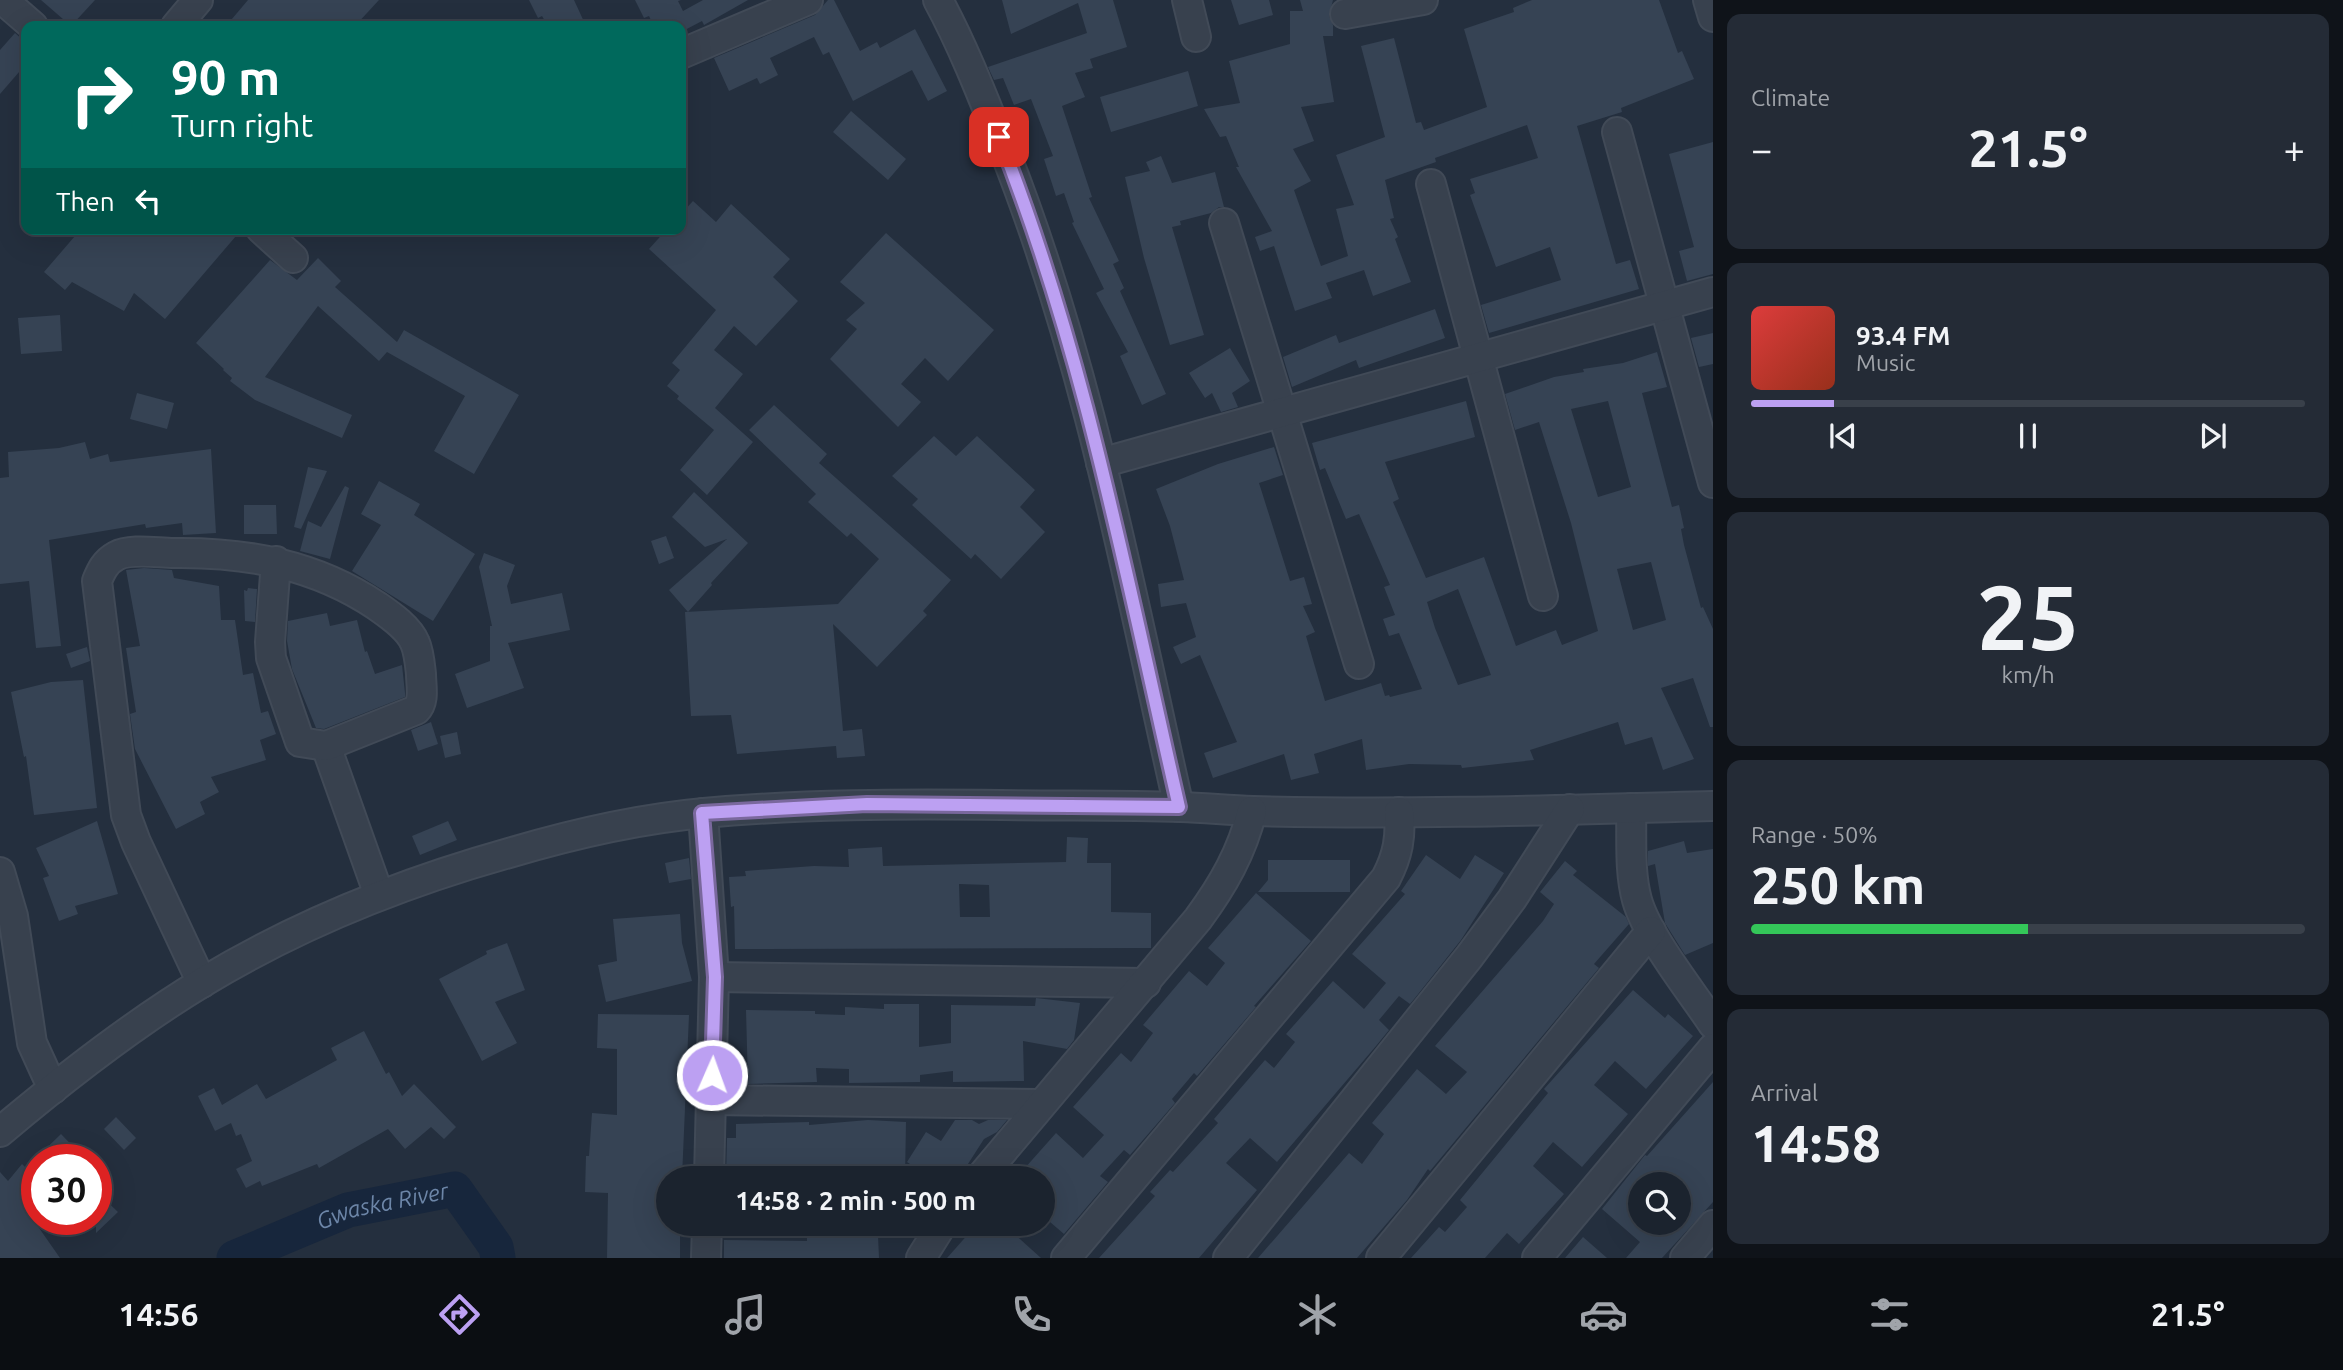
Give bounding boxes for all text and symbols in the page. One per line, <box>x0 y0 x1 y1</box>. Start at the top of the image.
icon: right <box>56 49 147 140</box>
text: 90 m <box>171 49 280 104</box>
text: Climate <box>1751 85 1830 110</box>
text: Turn right <box>171 107 313 143</box>
pin <box>969 107 1029 167</box>
icon: arrive <box>980 118 1018 156</box>
text: 21.5° <box>1968 119 2088 177</box>
text: − <box>1751 128 1772 170</box>
text: + <box>2284 128 2305 170</box>
icon: left <box>129 182 167 220</box>
text: Then <box>56 187 115 216</box>
text: 93.4 FM <box>1856 321 1950 350</box>
text: Music <box>1856 350 1915 375</box>
icon: previous <box>1824 417 1862 455</box>
icon: pause <box>2009 417 2047 455</box>
icon: next <box>2194 417 2232 455</box>
text: 25 <box>1977 565 2079 667</box>
text: km/h <box>2001 662 2055 687</box>
text: Range · 50% <box>1751 822 1878 847</box>
text: 250 km <box>1751 856 1925 914</box>
position arrow <box>675 1038 749 1112</box>
text: Arrival <box>1751 1080 1818 1105</box>
text: 14:58 <box>1751 1114 1881 1172</box>
speed limit sign: 30 <box>21 1144 112 1235</box>
map controls <box>1628 1172 1691 1235</box>
button: search <box>1628 1172 1691 1235</box>
water label: Gwaska River <box>312 1177 452 1234</box>
text: 14:58 · 2 min · 500 m <box>735 1186 976 1215</box>
icon: directions <box>435 1290 484 1339</box>
icon: music <box>721 1290 770 1339</box>
icon: phone <box>1007 1290 1056 1339</box>
icon: climate <box>1293 1290 1342 1339</box>
icon: car <box>1579 1290 1628 1339</box>
icon: filters <box>1865 1290 1914 1339</box>
text: 14:56 <box>118 1296 199 1332</box>
text: 21.5° <box>2151 1296 2224 1332</box>

